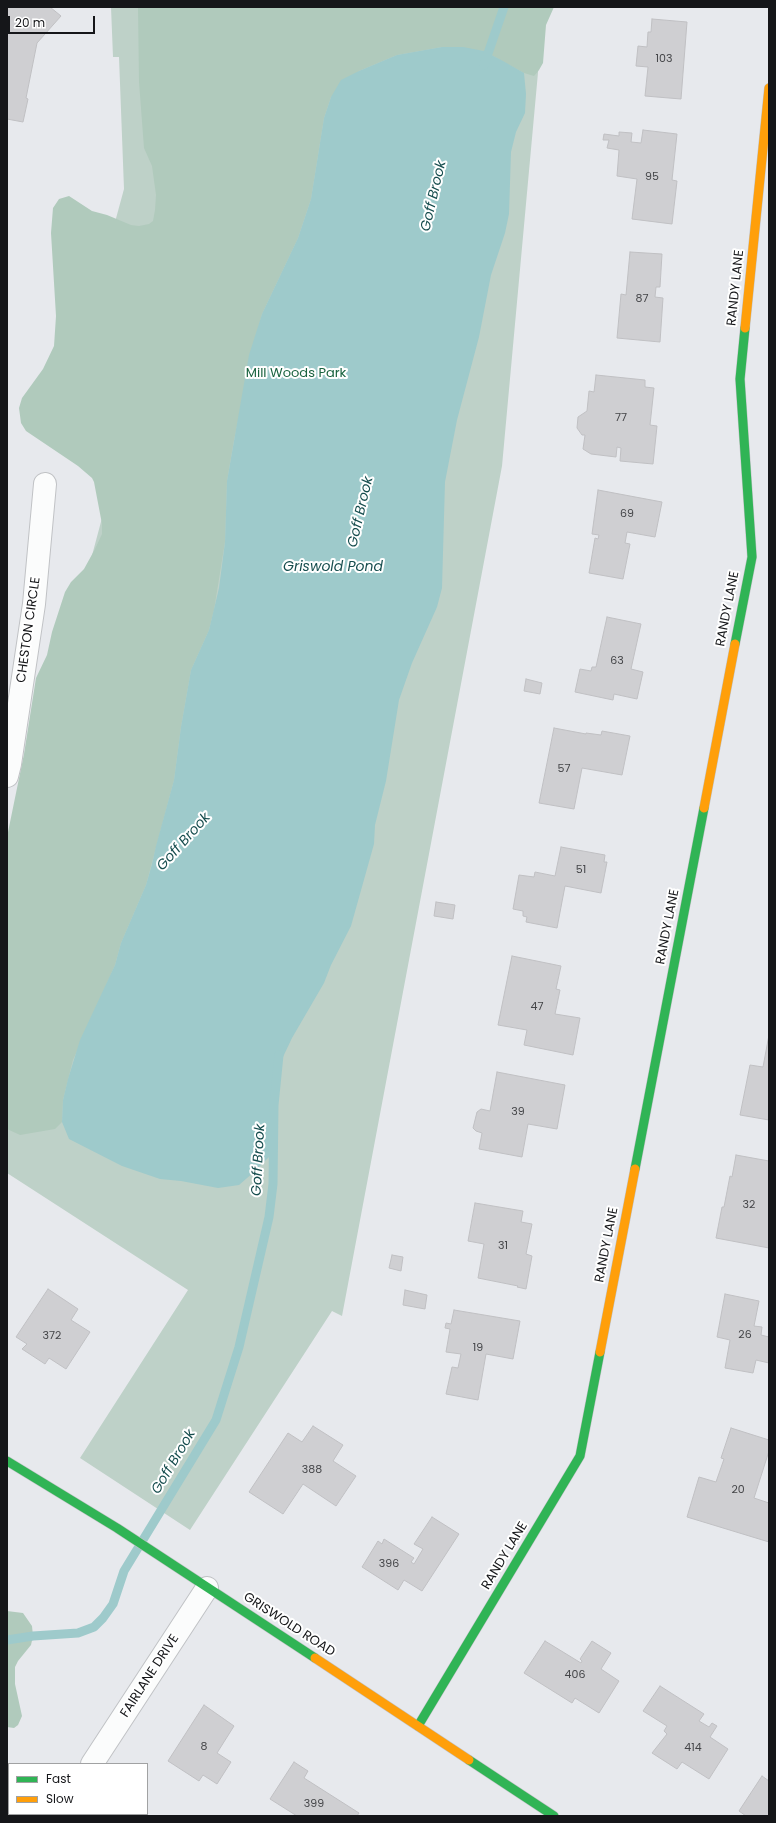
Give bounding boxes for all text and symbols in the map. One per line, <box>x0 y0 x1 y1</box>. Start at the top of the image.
scale bar <box>10 8 97 34</box>
text: 20 m <box>15 14 45 31</box>
house number: 103 <box>656 52 672 66</box>
water label: Goff Brook <box>418 159 450 233</box>
house number: 95 <box>645 170 659 184</box>
street label: RANDY LANE <box>724 249 748 327</box>
house number: 87 <box>636 292 648 306</box>
park label: Mill Woods Park <box>246 366 346 382</box>
house number: 77 <box>615 411 627 425</box>
water label: Goff Brook <box>345 475 377 549</box>
house number: 69 <box>620 507 634 521</box>
water label: Griswold Pond <box>283 559 383 575</box>
street label: RANDY LANE <box>713 570 743 648</box>
street label: CHESTON CIRCLE <box>14 576 44 684</box>
house number: 63 <box>610 654 624 668</box>
house number: 57 <box>558 762 570 776</box>
water label: Goff Brook <box>154 810 214 874</box>
house number: 51 <box>576 863 586 877</box>
street label: RANDY LANE <box>653 888 683 966</box>
house number: 47 <box>531 1000 543 1014</box>
house number: 39 <box>511 1105 525 1119</box>
water label: Goff Brook <box>249 1124 269 1196</box>
house number: 32 <box>743 1198 755 1212</box>
street label: RANDY LANE <box>592 1206 622 1284</box>
house number: 31 <box>498 1239 508 1253</box>
house number: 26 <box>738 1328 752 1342</box>
house number: 372 <box>43 1329 61 1343</box>
house number: 19 <box>473 1341 483 1355</box>
water label: Goff Brook <box>148 1427 200 1497</box>
house number: 388 <box>302 1463 322 1477</box>
house number: 20 <box>731 1483 745 1497</box>
street label: RANDY LANE <box>479 1519 531 1593</box>
house number: 396 <box>379 1557 399 1571</box>
street label: GRISWOLD ROAD <box>240 1590 338 1660</box>
street label: FAIRLANE DRIVE <box>117 1632 183 1720</box>
house number: 406 <box>565 1668 585 1682</box>
house number: 8 <box>201 1740 207 1754</box>
house number: 414 <box>684 1741 702 1755</box>
legend <box>8 1763 148 1815</box>
text: Fast <box>46 1770 71 1787</box>
text: Slow <box>46 1790 74 1807</box>
house number: 399 <box>304 1797 324 1811</box>

